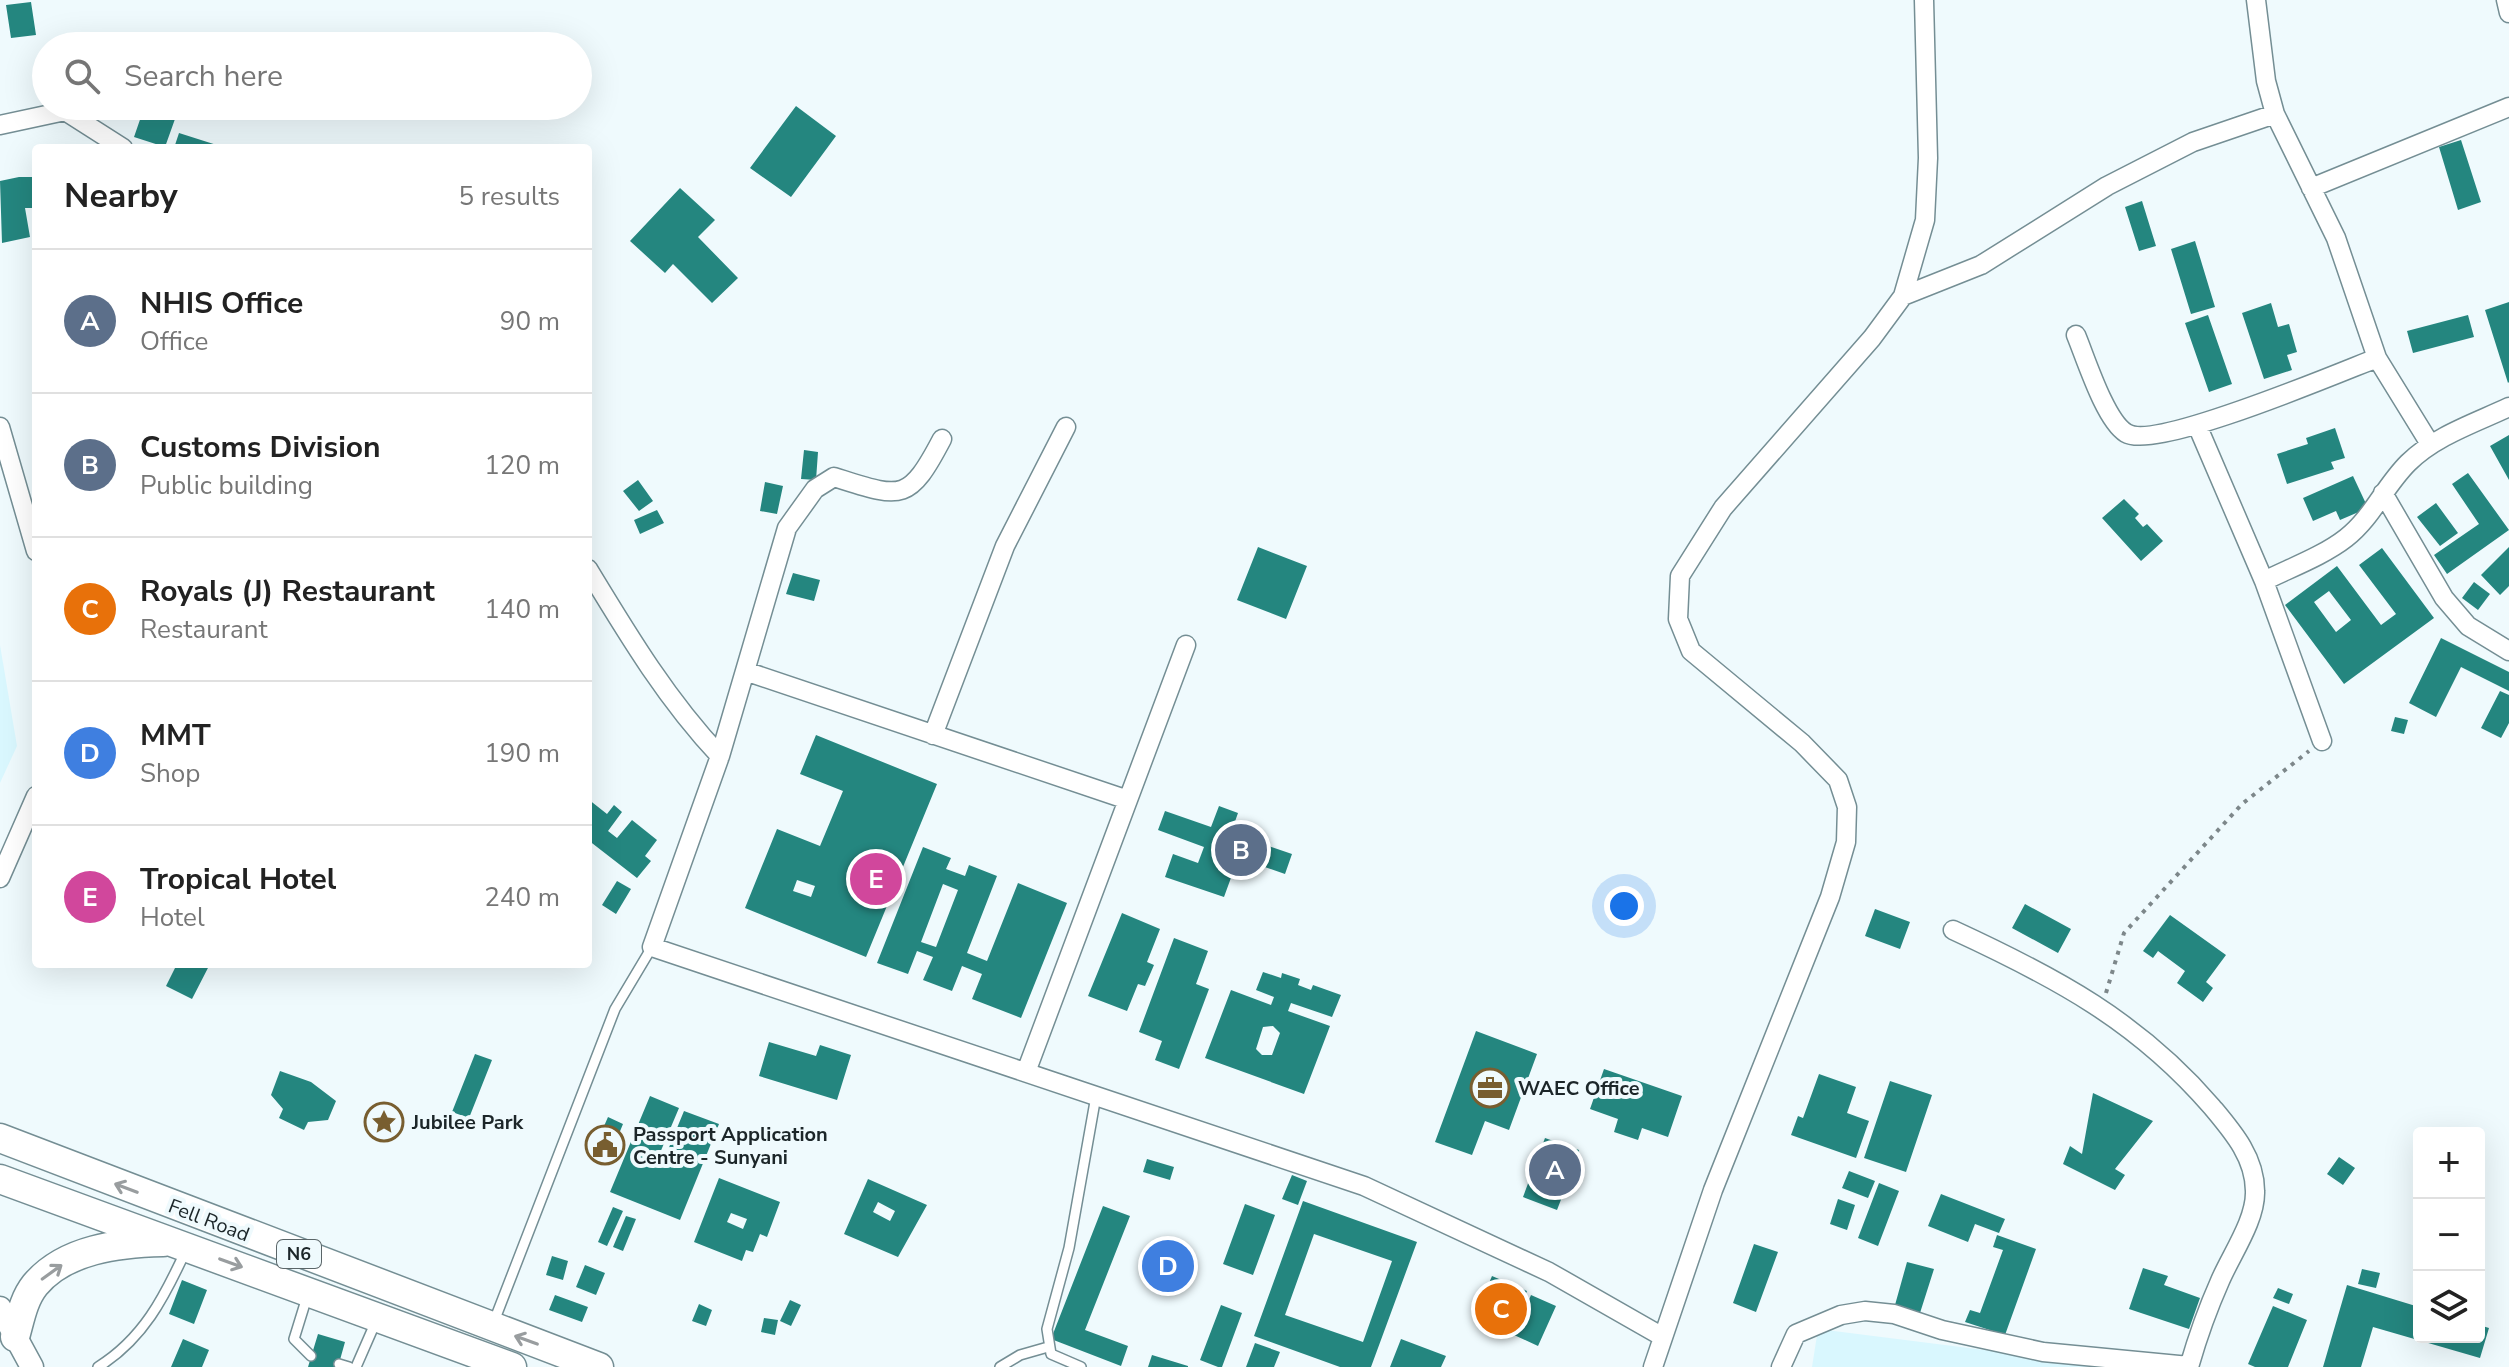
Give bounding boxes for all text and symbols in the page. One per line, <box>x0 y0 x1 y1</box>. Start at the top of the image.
search box <box>32 32 592 120</box>
icon: search <box>60 54 104 98</box>
text: Search here <box>124 56 283 97</box>
text: Nearby <box>64 173 178 219</box>
text: 5 results <box>459 179 560 214</box>
text: NHIS Office <box>140 283 303 324</box>
text: A <box>80 304 100 339</box>
text: 90 m <box>500 304 560 339</box>
text: Office <box>140 324 208 359</box>
text: Customs Division <box>140 427 381 468</box>
text: B <box>81 448 99 483</box>
text: 120 m <box>484 448 560 483</box>
text: Public building <box>140 468 313 503</box>
text: Royals (J) Restaurant <box>140 571 435 612</box>
text: C <box>81 592 99 627</box>
text: 140 m <box>484 592 560 627</box>
text: Restaurant <box>140 612 268 647</box>
text: MMT <box>140 715 211 756</box>
text: D <box>80 736 100 771</box>
text: 190 m <box>484 736 560 771</box>
text: Shop <box>140 756 200 791</box>
pin: B <box>1215 820 1267 880</box>
pin: E <box>850 849 902 909</box>
text: Tropical Hotel <box>140 859 336 900</box>
text: E <box>82 880 98 915</box>
text: 240 m <box>484 880 560 915</box>
your location <box>1604 886 1644 926</box>
text: Hotel <box>140 900 205 935</box>
office icon: WAEC Office <box>1469 1067 1511 1109</box>
place label: WAEC Office <box>1518 1075 1640 1102</box>
place icon: Jubilee Park <box>363 1101 405 1143</box>
place label: Jubilee Park <box>411 1109 524 1136</box>
place label: Passport Application Centre - Sunyani <box>633 1121 828 1171</box>
public building icon: Passport Application Centre - Sunyani <box>584 1124 626 1166</box>
map controls <box>2413 1127 2485 1343</box>
button: + <box>2413 1127 2485 1199</box>
pin: A <box>1529 1140 1581 1200</box>
one-way arrow <box>114 1179 139 1194</box>
street label: Fell Road <box>164 1193 253 1248</box>
button: − <box>2413 1199 2485 1271</box>
pin: D <box>1142 1236 1194 1296</box>
road number: N6 <box>277 1240 321 1268</box>
one-way arrow <box>218 1257 243 1271</box>
one-way arrow <box>41 1263 62 1280</box>
button: layers <box>2413 1271 2485 1343</box>
pin: C <box>1475 1279 1527 1339</box>
one-way arrow <box>514 1332 539 1346</box>

